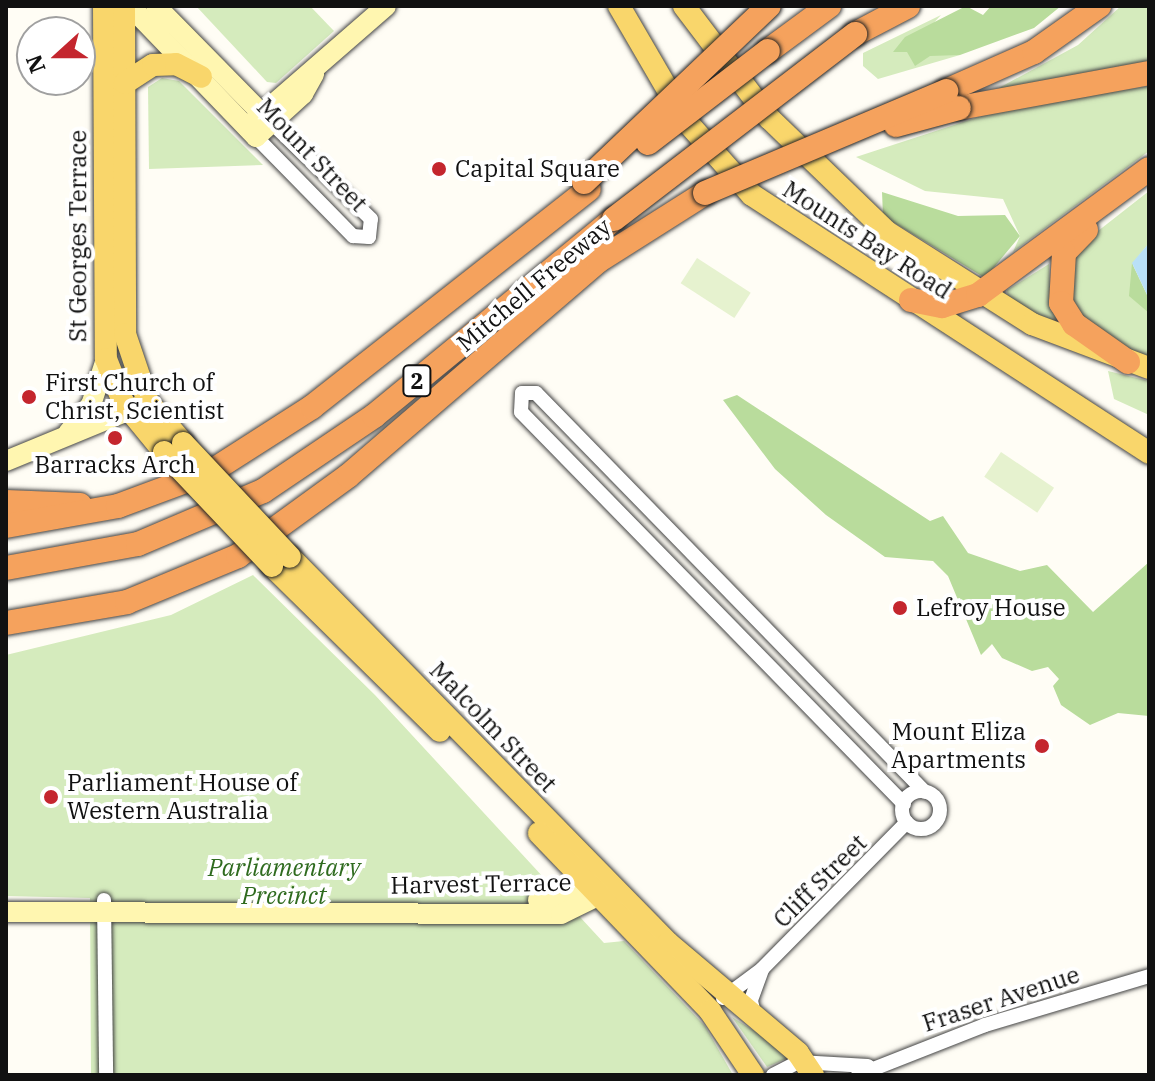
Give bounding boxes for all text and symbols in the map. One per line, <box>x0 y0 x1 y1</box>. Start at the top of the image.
north arrow <box>16 16 96 96</box>
text: N <box>18 51 52 77</box>
street label: Mount Street <box>251 92 373 218</box>
street label: St Georges Terrace <box>64 130 92 342</box>
place label: Capital Square <box>455 155 620 183</box>
marker: Capital Square <box>430 160 448 178</box>
street label: Mounts Bay Road <box>777 175 957 305</box>
street label: Mitchell Freeway <box>451 212 617 358</box>
road number: 2 <box>401 363 433 399</box>
place label: First Church of Christ, Scientist <box>45 369 224 425</box>
marker: First Church of Christ, Scientist <box>20 388 38 406</box>
marker: Barracks Arch <box>106 429 124 447</box>
place label: Barracks Arch <box>34 451 196 479</box>
place label: Lefroy House <box>916 594 1066 622</box>
marker: Lefroy House <box>891 599 909 617</box>
street label: Malcolm Street <box>424 656 562 798</box>
place label: Mount Eliza Apartments <box>891 718 1026 774</box>
marker: Mount Eliza Apartments <box>1033 737 1051 755</box>
place label: Parliament House of Western Australia <box>67 769 297 825</box>
marker: Parliament House of Western Australia <box>42 788 60 806</box>
street label: Cliff Street <box>767 828 873 934</box>
park label: Parliamentary Precinct <box>208 854 360 910</box>
street label: Harvest Terrace <box>390 868 572 900</box>
street label: Fraser Avenue <box>919 960 1083 1038</box>

